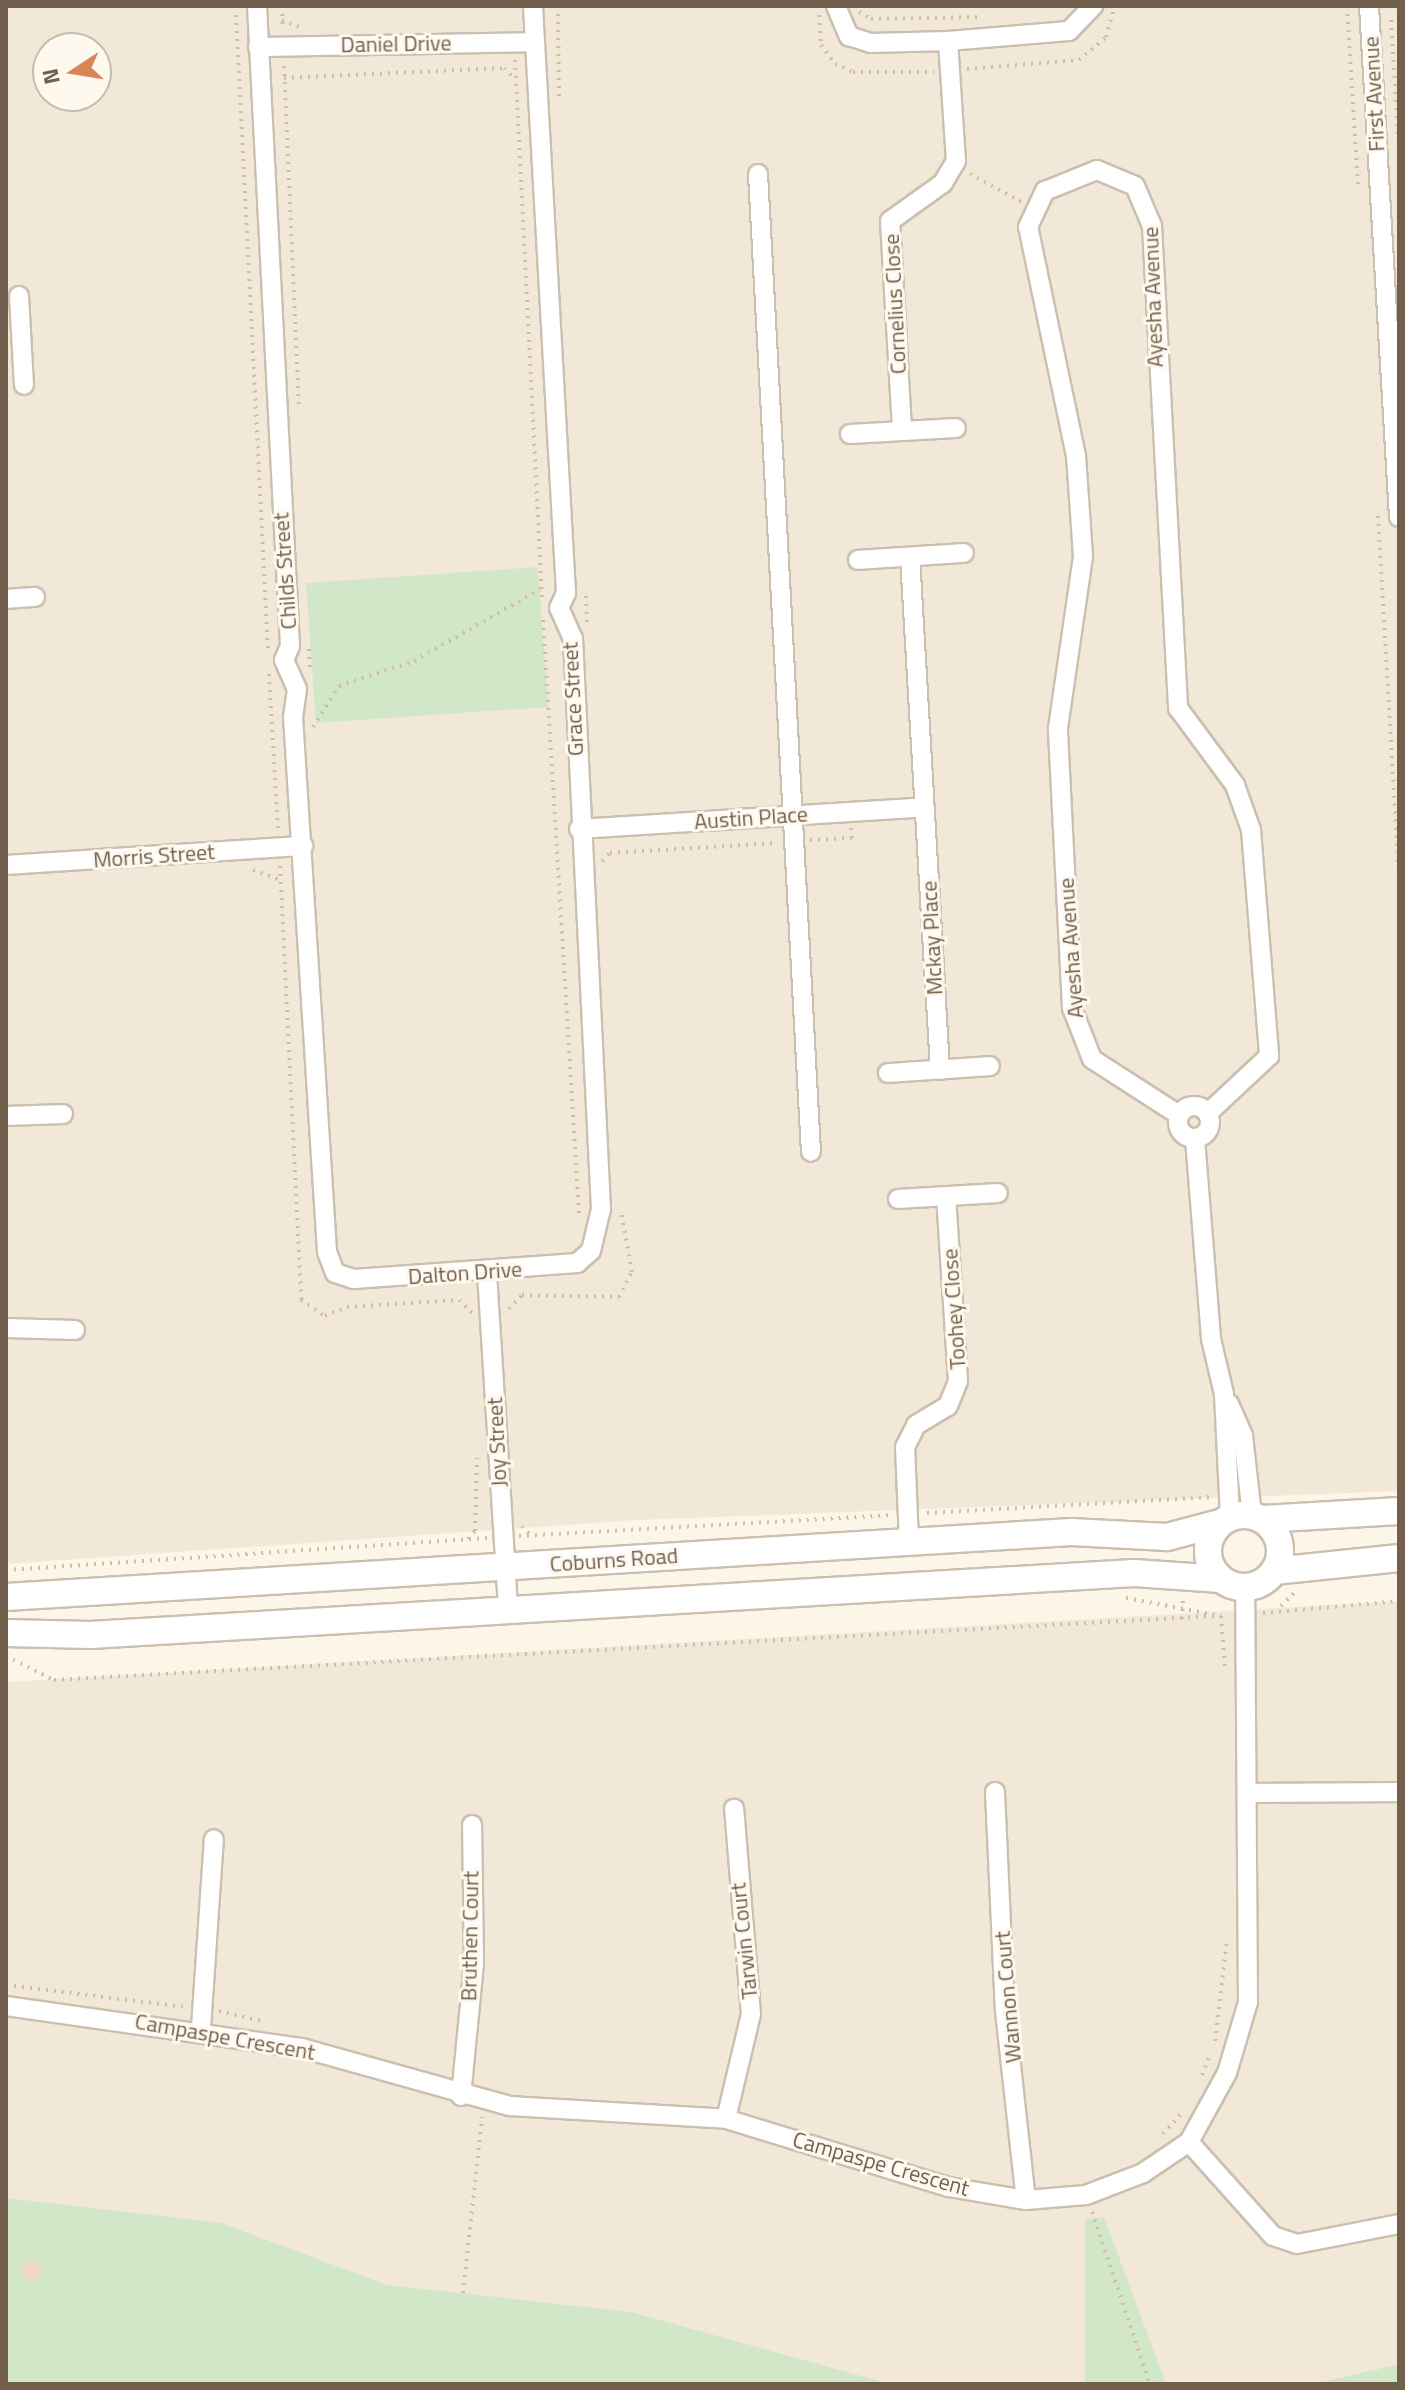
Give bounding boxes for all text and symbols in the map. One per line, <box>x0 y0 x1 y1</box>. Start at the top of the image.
street label: Daniel Drive <box>340 30 452 58</box>
north arrow <box>32 32 112 112</box>
street label: First Avenue <box>1358 36 1390 152</box>
text: N <box>32 66 69 88</box>
street label: Ayesha Avenue <box>1137 226 1169 368</box>
street label: Cornelius Close <box>878 233 912 375</box>
street label: Childs Street <box>268 512 302 630</box>
street label: Grace Street <box>557 641 589 757</box>
street label: Austin Place <box>693 801 809 835</box>
street label: Morris Street <box>92 839 216 873</box>
street label: Ayesha Avenue <box>1053 877 1089 1019</box>
street label: Mckay Place <box>916 880 948 996</box>
street label: Toohey Close <box>937 1248 971 1370</box>
street label: Dalton Drive <box>407 1256 523 1290</box>
street label: Joy Street <box>481 1396 513 1488</box>
street label: Coburns Road <box>549 1542 679 1578</box>
street label: Bruthen Court <box>456 1871 484 2001</box>
street label: Tarwin Court <box>725 1882 763 2000</box>
street label: Wannon Court <box>989 1930 1027 2064</box>
street label: Campaspe Crescent <box>133 2008 317 2066</box>
street label: Campaspe Crescent <box>790 2126 972 2202</box>

